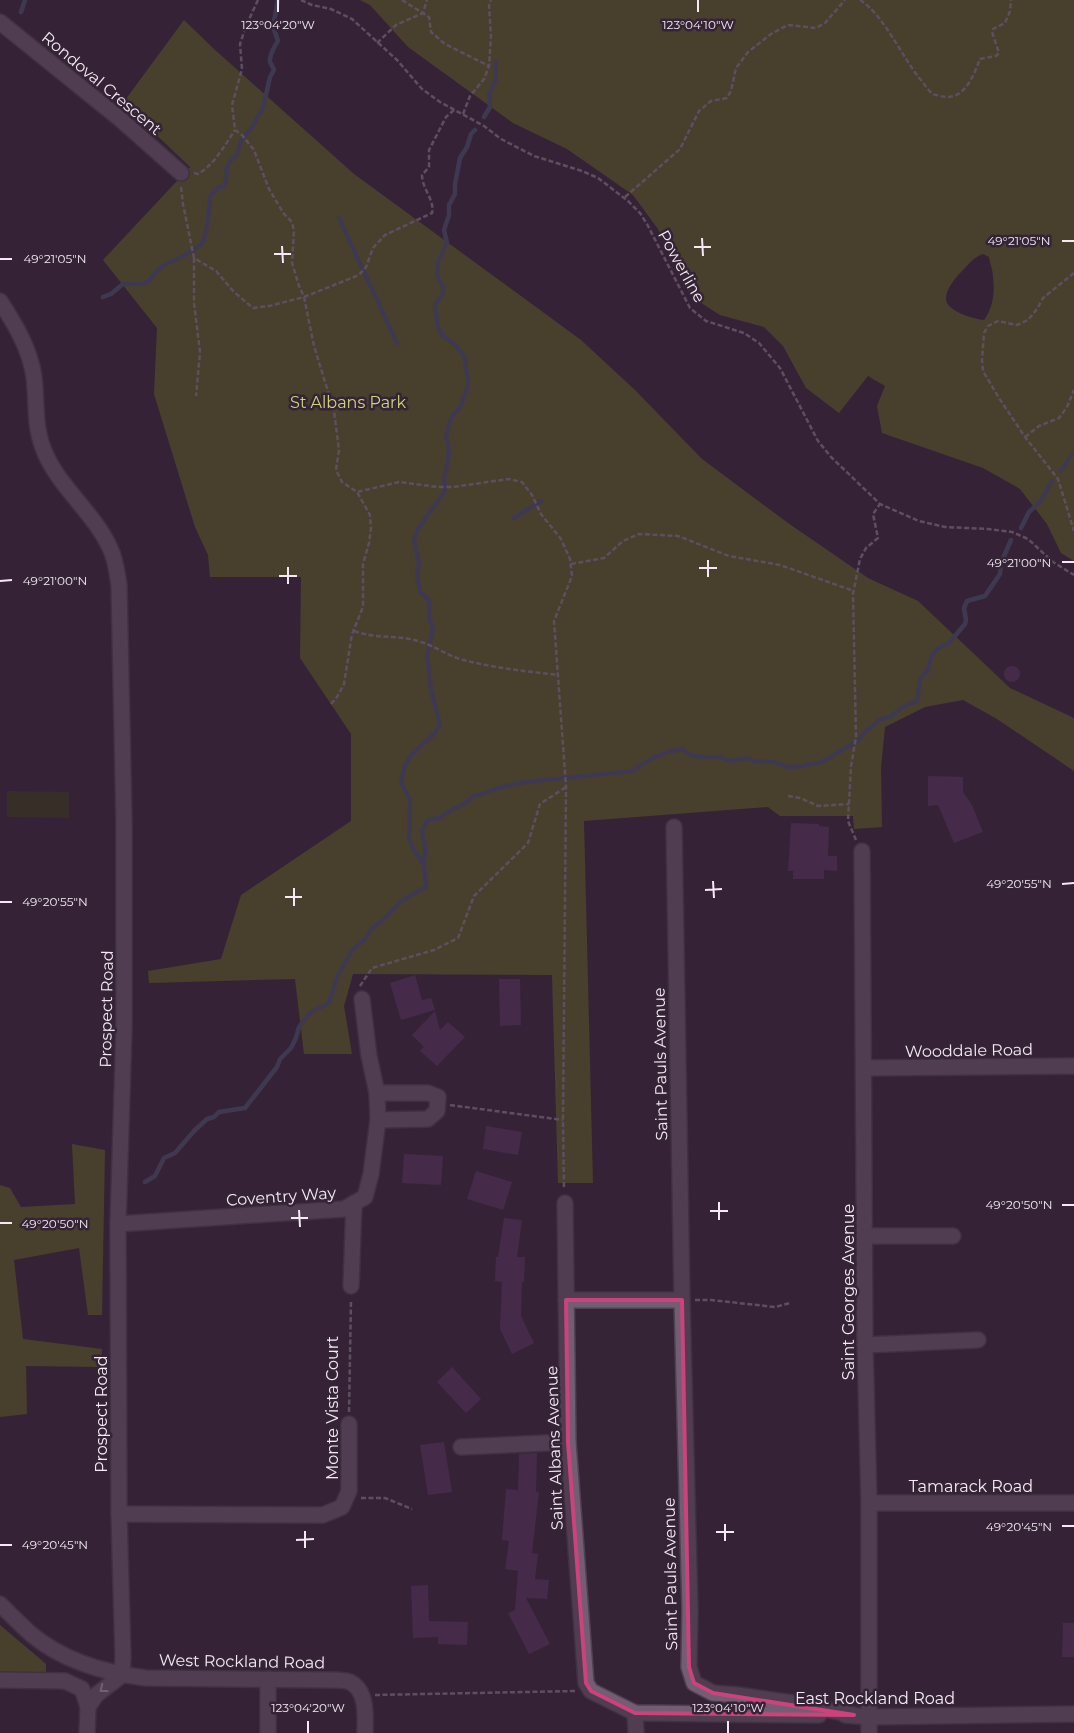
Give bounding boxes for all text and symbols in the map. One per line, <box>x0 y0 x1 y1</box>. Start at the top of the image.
text: 123°04'20"W <box>241 17 315 32</box>
text: 123°04'10"W <box>662 17 734 32</box>
street label: Rondoval Crescent <box>38 28 166 139</box>
street label: Powerline <box>654 227 709 306</box>
text: 49°21'05"N <box>987 233 1051 248</box>
text: 49°21'05"N <box>23 251 87 266</box>
park label: St Albans Park <box>290 393 406 412</box>
text: 49°21'00"N <box>987 555 1051 570</box>
text: 49°21'00"N <box>23 573 87 588</box>
text: 49°20'55"N <box>986 876 1052 891</box>
text: 49°20'55"N <box>22 894 88 909</box>
street label: Prospect Road <box>96 950 117 1068</box>
street label: Saint Pauls Avenue <box>650 987 671 1141</box>
street label: Wooddale Road <box>905 1040 1033 1061</box>
street label: Coventry Way <box>225 1183 337 1210</box>
text: 49°20'50"N <box>986 1197 1052 1212</box>
street label: Saint Georges Avenue <box>839 1204 858 1380</box>
text: 49°20'50"N <box>22 1216 88 1231</box>
street label: Monte Vista Court <box>323 1336 342 1480</box>
street label: Prospect Road <box>92 1355 111 1473</box>
street label: Saint Albans Avenue <box>542 1366 567 1530</box>
street label: Tamarack Road <box>909 1477 1033 1496</box>
street label: Saint Pauls Avenue <box>660 1497 681 1651</box>
text: 49°20'45"N <box>986 1519 1052 1534</box>
text: 49°20'45"N <box>22 1537 88 1552</box>
street label: West Rockland Road <box>159 1651 325 1672</box>
one-way arrow <box>100 1684 109 1692</box>
street label: East Rockland Road <box>795 1689 955 1708</box>
text: 123°04'20"W <box>271 1700 345 1715</box>
text: 123°04'10"W <box>692 1700 764 1715</box>

